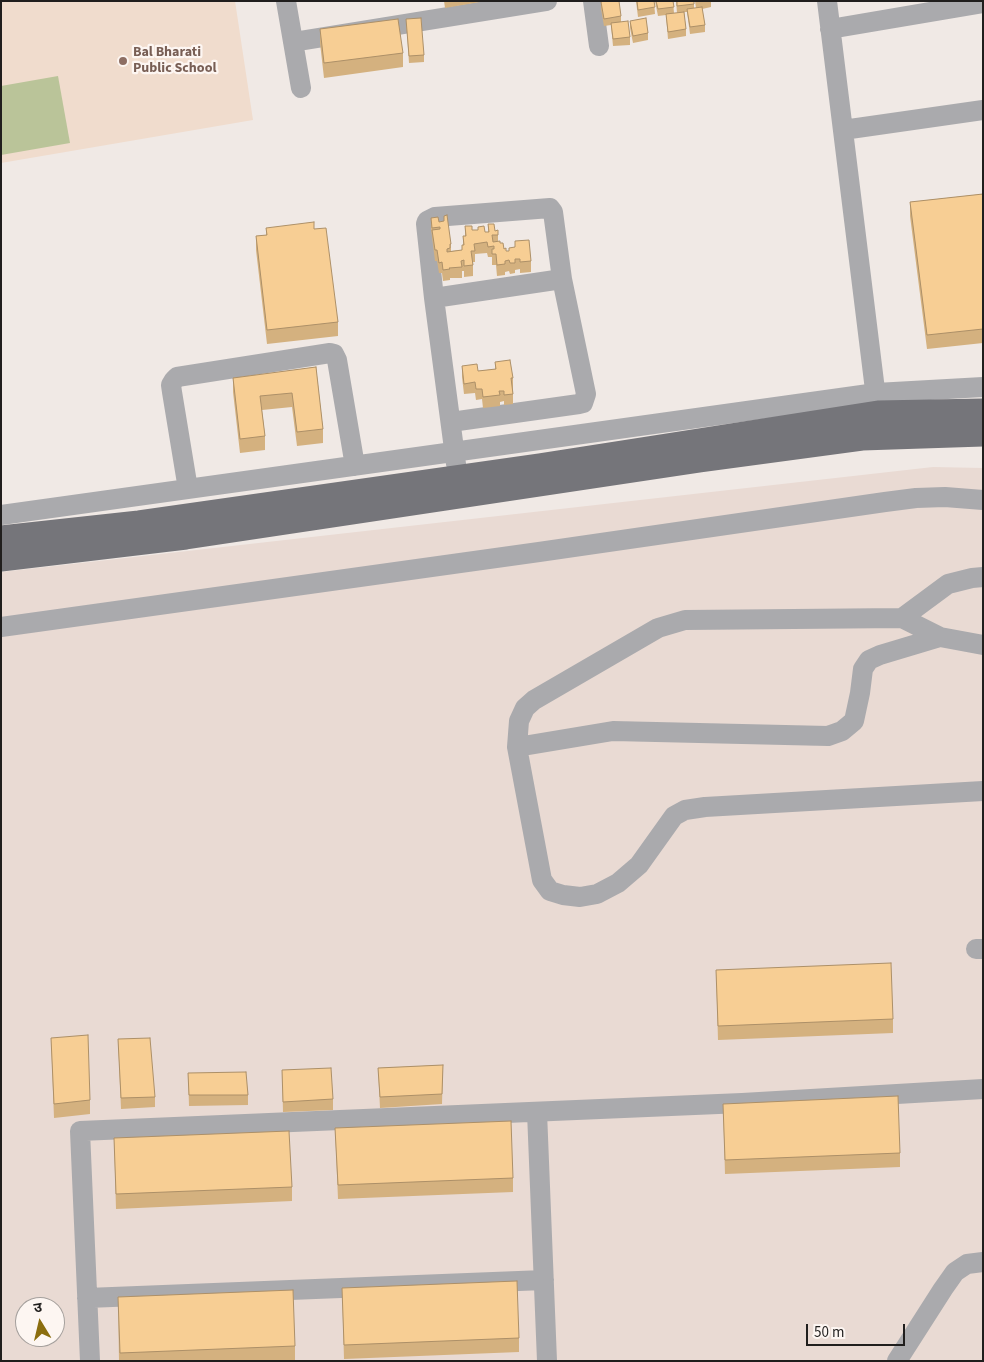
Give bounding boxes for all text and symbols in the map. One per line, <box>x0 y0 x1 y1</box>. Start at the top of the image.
place label: Bal Bharati Public School <box>133 45 216 78</box>
marker: Bal Bharati Public School <box>117 55 129 67</box>
north arrow <box>15 1297 65 1347</box>
text: उ <box>32 1298 43 1319</box>
scale bar <box>809 1314 908 1346</box>
text: 50 m <box>814 1322 844 1343</box>

